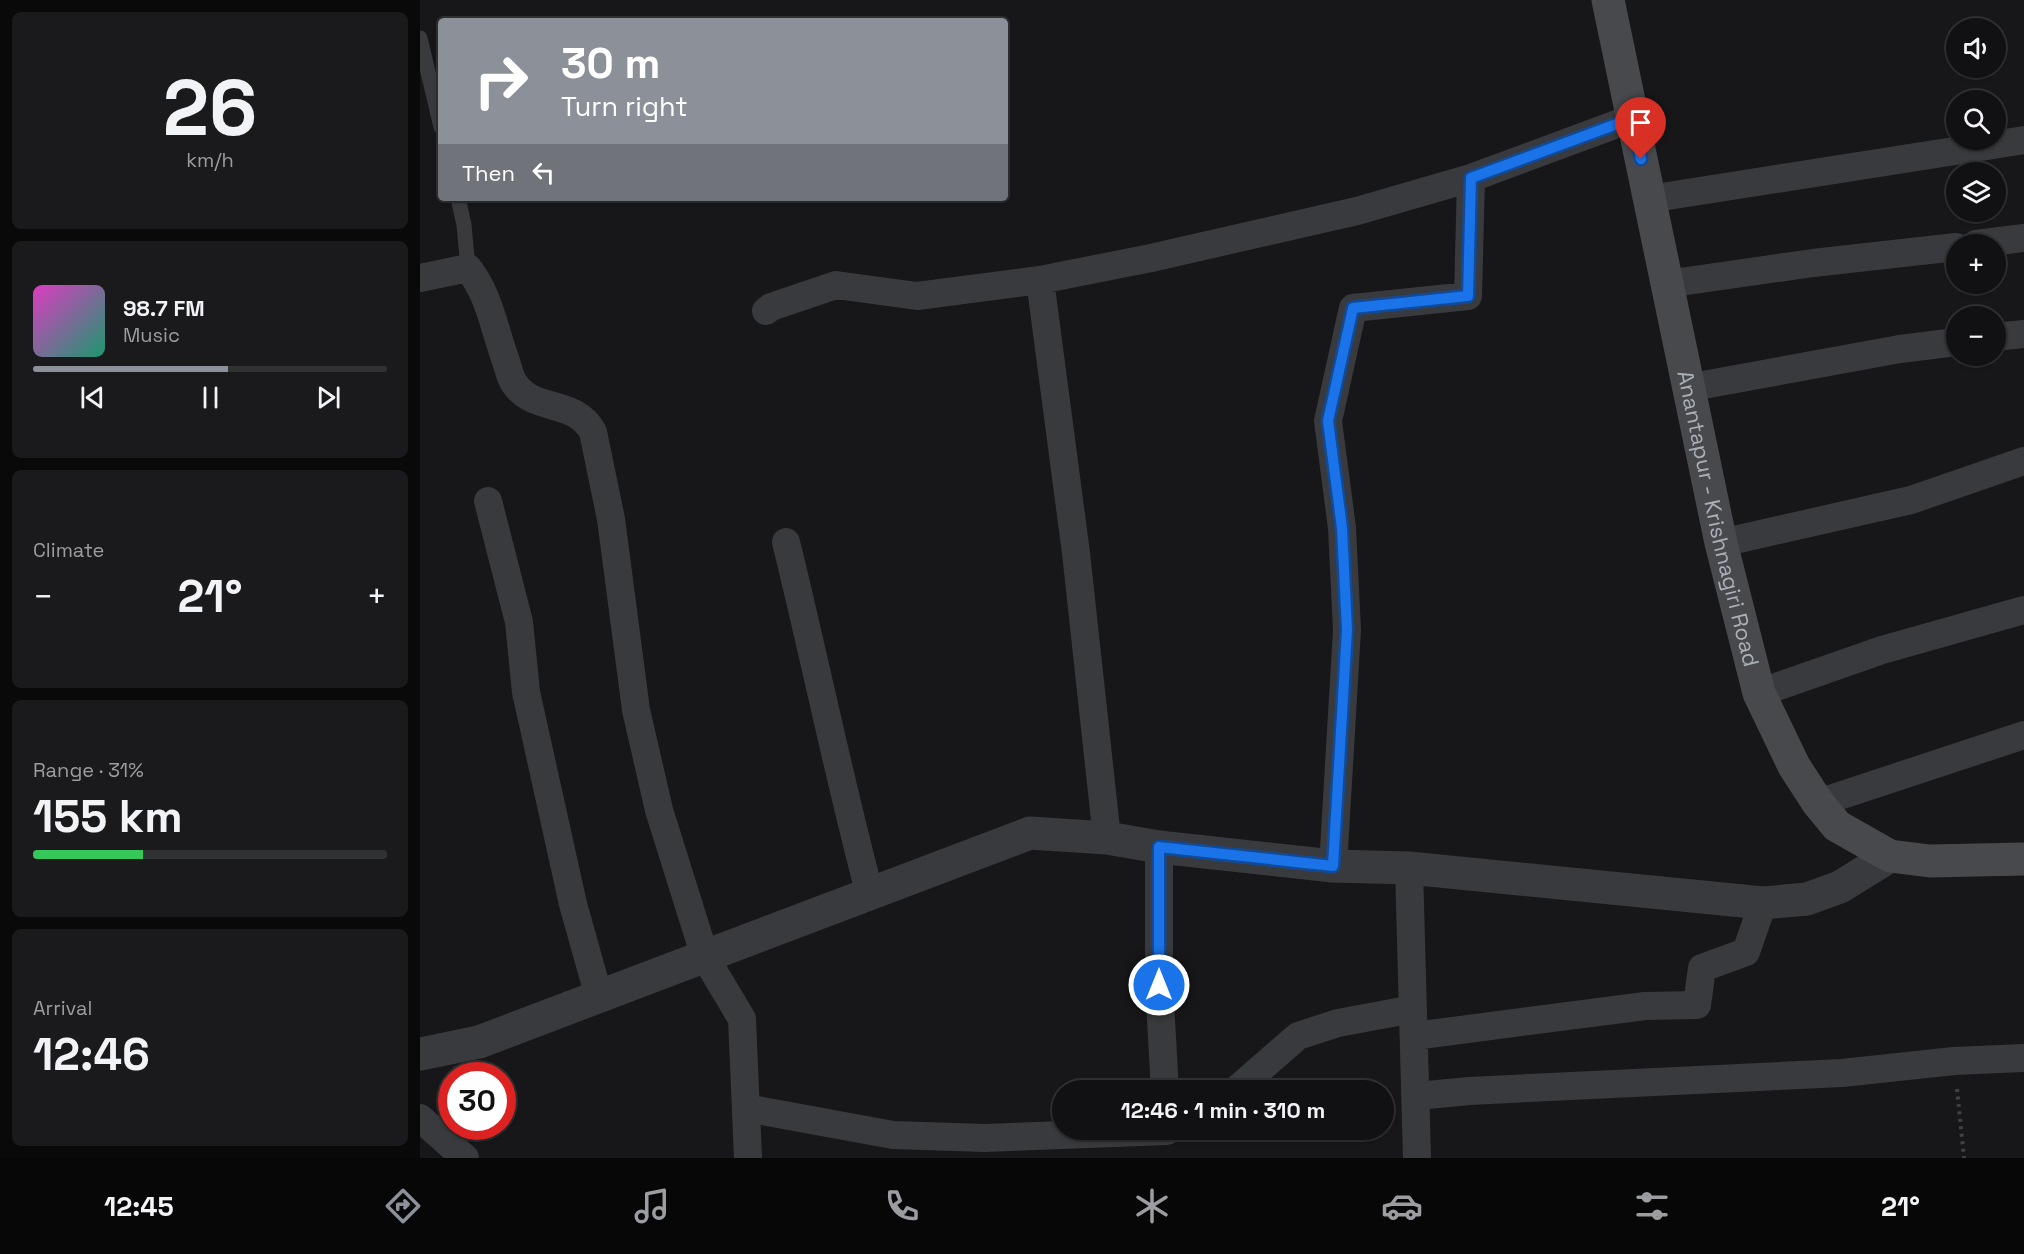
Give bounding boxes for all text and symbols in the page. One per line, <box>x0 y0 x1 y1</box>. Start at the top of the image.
map controls <box>1946 18 2006 366</box>
button: sound <box>1946 18 2006 78</box>
text: 30 m <box>561 37 660 90</box>
icon: right <box>462 42 540 120</box>
text: 26 <box>163 58 257 158</box>
text: Turn right <box>561 89 688 124</box>
button: search <box>1946 90 2006 150</box>
pin <box>1615 97 1666 159</box>
icon: arrive <box>1624 106 1657 139</box>
text: km/h <box>186 147 234 173</box>
icon: left <box>527 156 560 189</box>
text: Then <box>462 159 515 187</box>
button: layers <box>1946 162 2006 222</box>
button: + <box>1946 234 2006 294</box>
text: 98.7 FM <box>123 294 205 322</box>
button: − <box>1946 306 2006 366</box>
text: Music <box>123 322 180 348</box>
street label: Anantapur - Krishnagiri Road <box>1671 368 1766 669</box>
icon: previous <box>76 381 109 414</box>
icon: pause <box>194 381 227 414</box>
icon: next <box>312 381 345 414</box>
text: Climate <box>33 537 104 563</box>
text: 21° <box>178 568 242 625</box>
text: − <box>33 576 53 618</box>
text: + <box>367 576 387 618</box>
text: Range · 31% <box>33 757 144 783</box>
text: 155 km <box>33 788 183 845</box>
position arrow <box>1127 953 1191 1017</box>
text: Arrival <box>33 995 92 1021</box>
text: 12:46 <box>33 1026 150 1083</box>
speed limit sign: 30 <box>438 1062 516 1140</box>
text: 12:46 · 1 min · 310 m <box>1121 1096 1325 1124</box>
icon: directions <box>382 1185 424 1227</box>
icon: music <box>631 1185 673 1227</box>
icon: phone <box>881 1185 923 1227</box>
icon: climate <box>1131 1185 1173 1227</box>
icon: car <box>1381 1185 1423 1227</box>
icon: filters <box>1631 1185 1673 1227</box>
text: 12:45 <box>104 1189 174 1224</box>
text: 21° <box>1881 1189 1920 1224</box>

